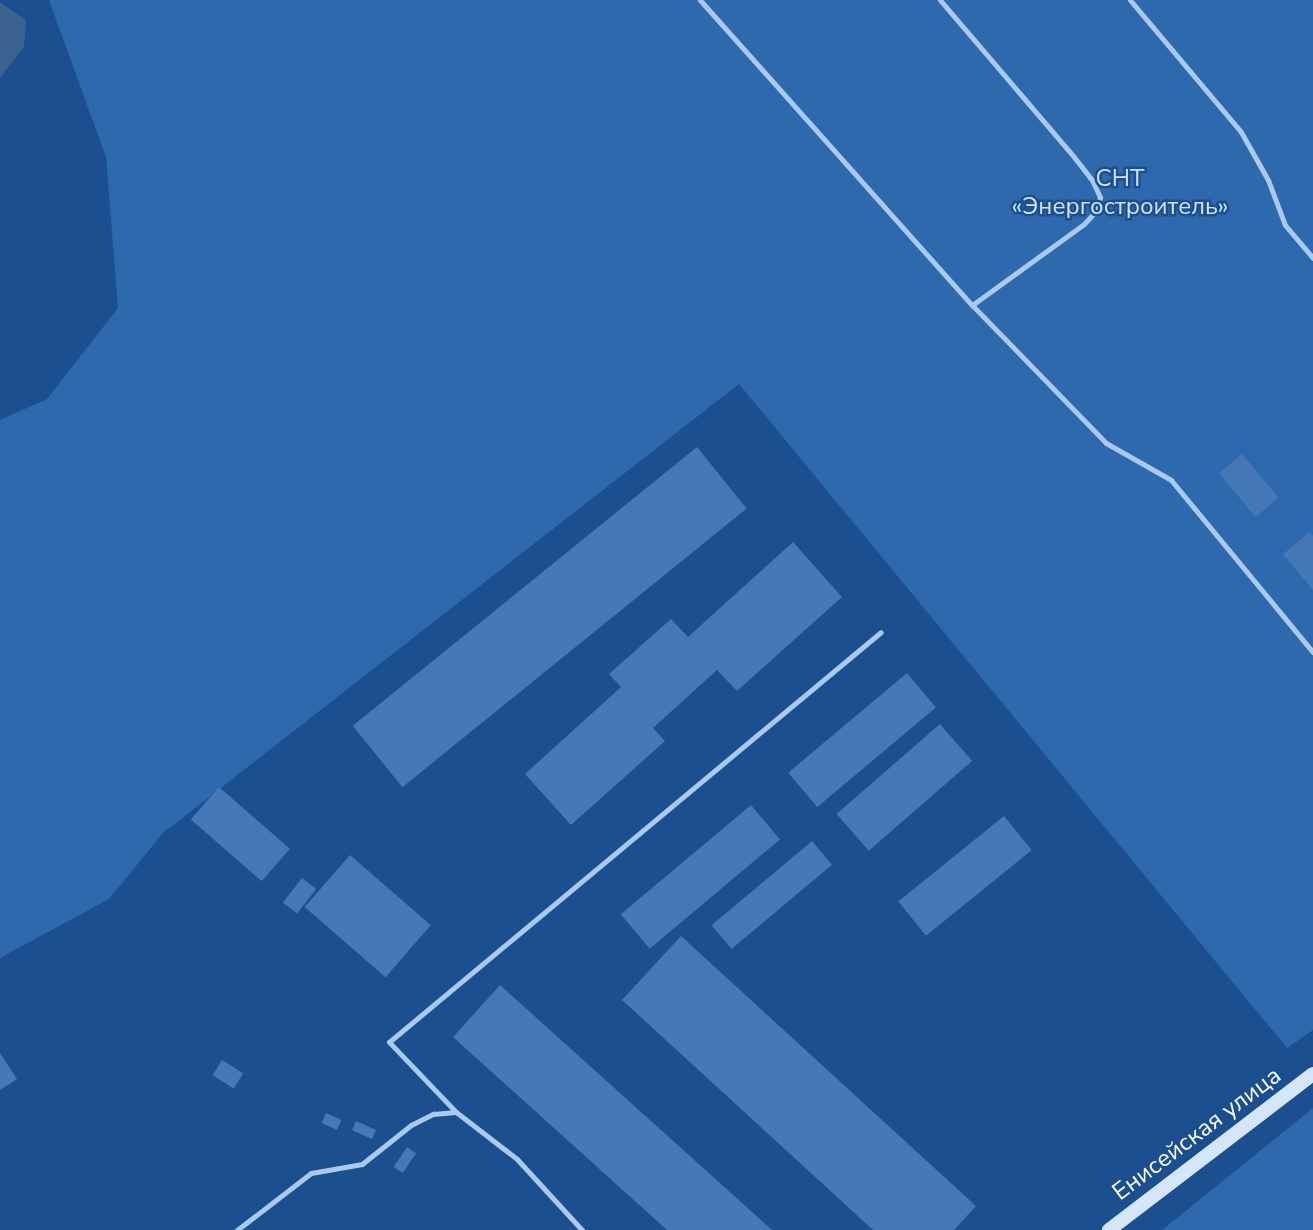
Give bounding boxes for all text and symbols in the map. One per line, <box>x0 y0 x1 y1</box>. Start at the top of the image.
park label: СНТ «Энергостроитель» <box>1012 165 1228 221</box>
street label: Енисейская улица <box>1107 1061 1287 1207</box>

